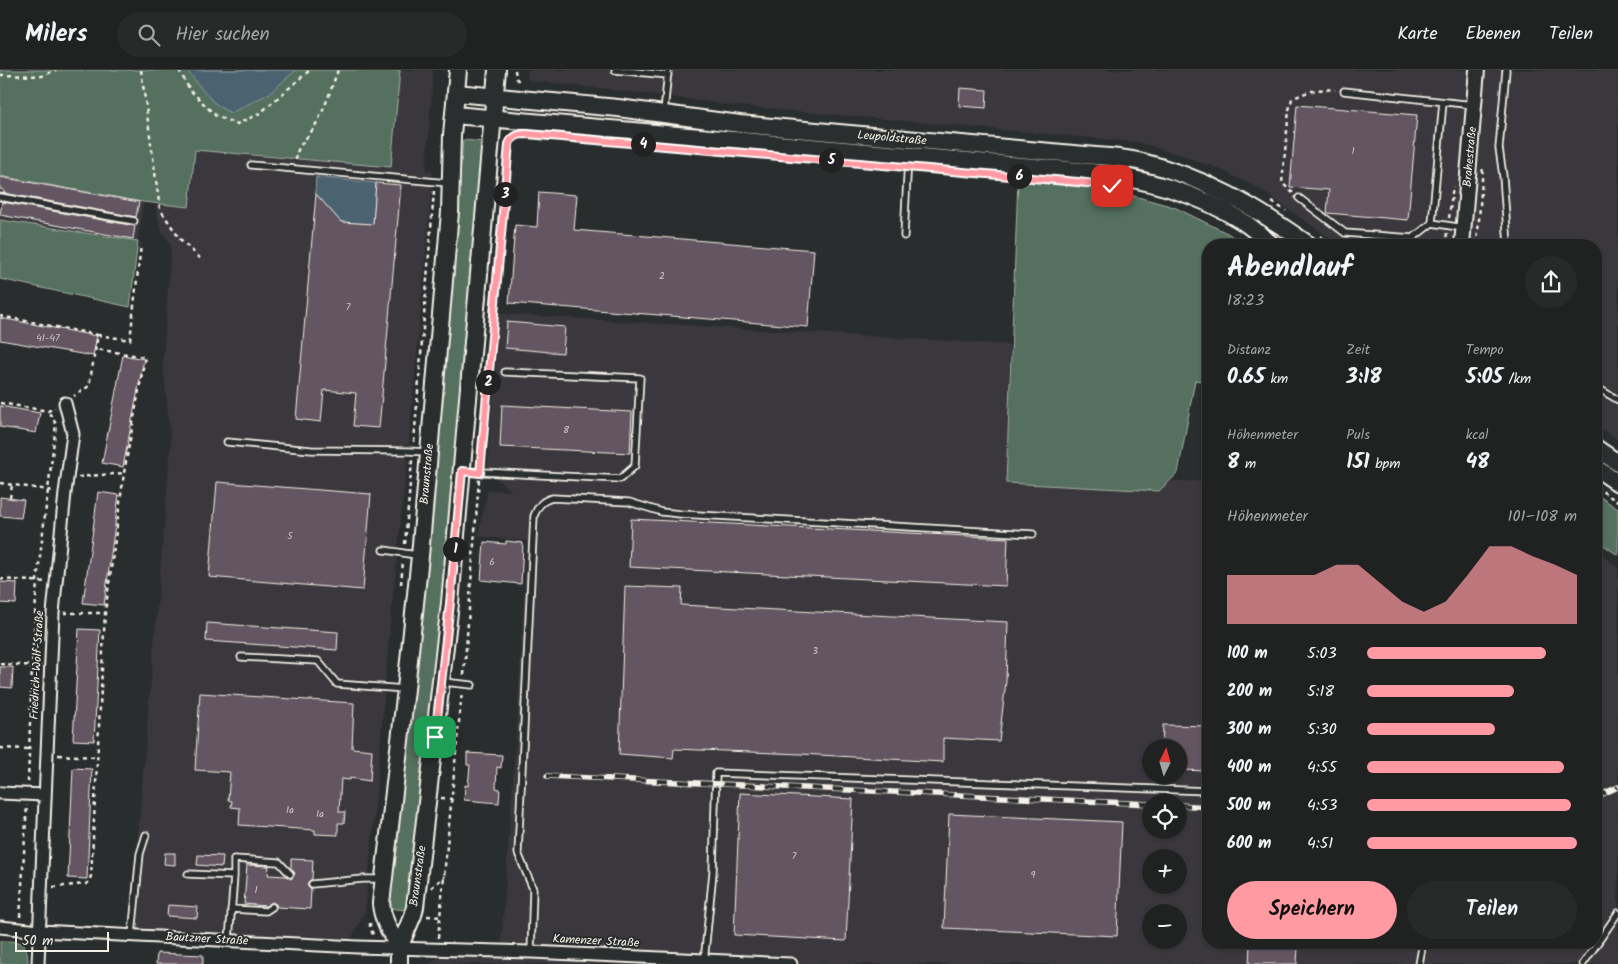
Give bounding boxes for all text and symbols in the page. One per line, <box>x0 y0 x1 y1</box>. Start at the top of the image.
search box <box>117 12 467 57</box>
text: Milers <box>25 15 87 54</box>
text: Hier suchen <box>175 20 270 50</box>
text: Karte <box>1397 20 1438 49</box>
text: Ebenen <box>1466 20 1521 49</box>
text: Teilen <box>1549 20 1593 49</box>
icon: search <box>135 21 163 49</box>
street label: Brahestraße <box>1458 125 1482 188</box>
street label: Leupoldstraße <box>856 126 928 151</box>
pin: 4 <box>630 132 656 156</box>
text: 4 <box>640 133 647 155</box>
house number: 1 <box>1351 143 1355 159</box>
pin: 5 <box>818 148 844 172</box>
text: 5 <box>828 149 835 171</box>
pin: 6 <box>1006 164 1032 188</box>
text: 6 <box>1016 165 1023 187</box>
pin <box>1091 165 1133 207</box>
icon: check <box>1098 172 1126 200</box>
pin: 3 <box>492 182 518 206</box>
text: 3 <box>502 183 509 205</box>
text: Abendlauf <box>1227 246 1352 291</box>
button: share <box>1525 256 1577 308</box>
house number: 2 <box>659 268 665 284</box>
text: 18:23 <box>1227 288 1264 313</box>
house number: 7 <box>346 299 351 315</box>
house number: 41-47 <box>36 330 60 346</box>
text: Distanz <box>1227 339 1271 361</box>
text: Zeit <box>1346 339 1370 361</box>
text: Tempo <box>1466 339 1504 361</box>
text: 0.65 <box>1227 361 1265 394</box>
text: 3:18 <box>1346 361 1382 394</box>
text: 5:05 <box>1466 361 1503 394</box>
text: km <box>1265 368 1288 390</box>
text: /km <box>1503 368 1531 390</box>
pin: 2 <box>476 370 500 394</box>
text: 2 <box>484 371 493 393</box>
house number: 8 <box>563 422 570 438</box>
text: Höhenmeter <box>1227 424 1298 446</box>
text: Puls <box>1346 424 1370 446</box>
text: kcal <box>1466 424 1488 446</box>
street label: Braunstraße <box>415 442 439 505</box>
text: 8 <box>1227 446 1239 479</box>
text: 151 <box>1346 446 1370 479</box>
text: 48 <box>1466 446 1490 479</box>
text: m <box>1239 453 1256 475</box>
text: bpm <box>1370 453 1400 475</box>
text: Höhenmeter <box>1227 504 1308 529</box>
text: 101–108 m <box>1507 504 1577 529</box>
house number: 5 <box>287 528 293 544</box>
pin: 1 <box>442 536 468 562</box>
text: 1 <box>453 538 458 560</box>
house number: 6 <box>489 554 495 570</box>
street label: Friedrich-Wolf-Straße <box>25 609 49 720</box>
text: 100 m <box>1227 641 1268 666</box>
text: 5:03 <box>1307 641 1337 666</box>
house number: 3 <box>812 643 818 659</box>
text: 200 m <box>1227 679 1272 704</box>
text: 5:18 <box>1307 679 1334 704</box>
pin <box>414 716 456 758</box>
text: 300 m <box>1227 717 1271 742</box>
text: 5:30 <box>1307 717 1337 742</box>
icon: arrive <box>421 723 449 751</box>
north arrow <box>1142 739 1188 784</box>
map controls <box>1142 739 1187 949</box>
text: 400 m <box>1227 755 1271 780</box>
text: 4:55 <box>1307 755 1337 780</box>
text: 500 m <box>1227 793 1271 818</box>
text: 4:53 <box>1307 793 1337 818</box>
button: locate <box>1142 794 1187 839</box>
house number: 1a <box>286 802 294 818</box>
house number: 1a <box>316 806 324 822</box>
text: 600 m <box>1227 831 1271 856</box>
text: 4:51 <box>1307 831 1333 856</box>
street label: Braunstraße <box>404 844 432 908</box>
house number: 7 <box>792 848 797 864</box>
button: + <box>1142 849 1187 894</box>
house number: 9 <box>1031 867 1036 883</box>
button: Speichern <box>1227 881 1397 939</box>
button: Teilen <box>1407 881 1577 939</box>
house number: 1 <box>254 882 258 898</box>
button: − <box>1142 904 1187 949</box>
street label: Bautzner Straße <box>165 927 249 951</box>
scale bar <box>15 929 109 952</box>
street label: Kamenzer Straße <box>552 929 640 953</box>
text: 50 m <box>22 930 53 952</box>

